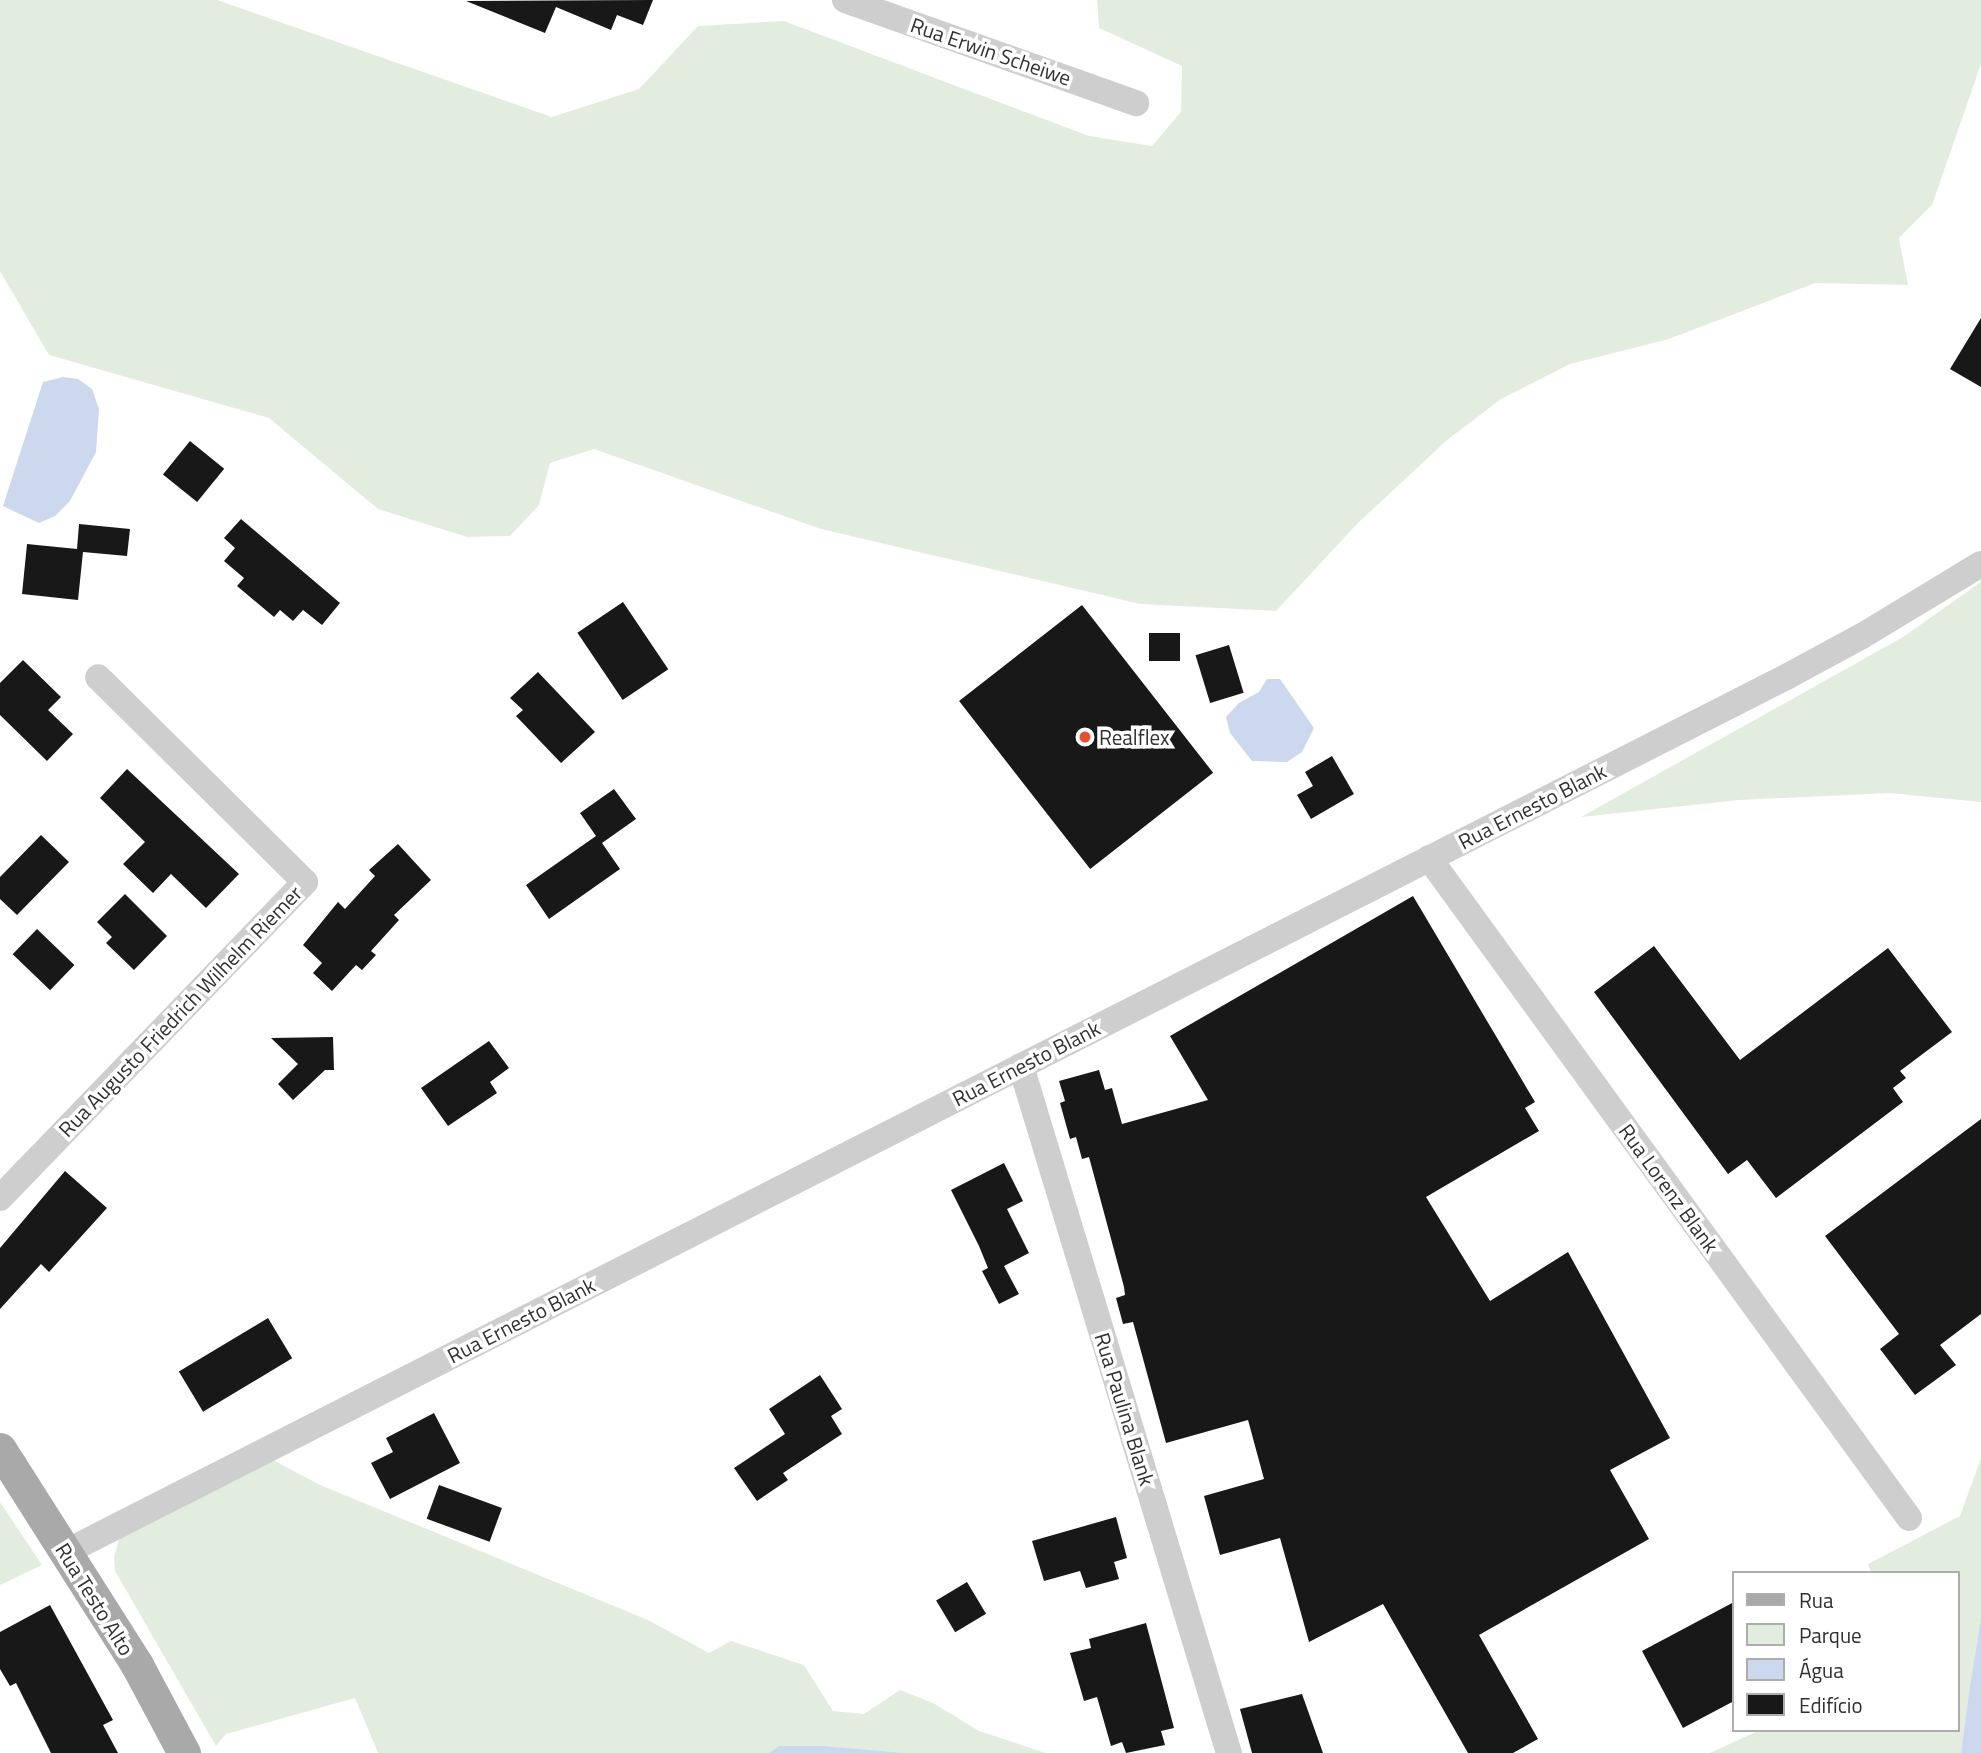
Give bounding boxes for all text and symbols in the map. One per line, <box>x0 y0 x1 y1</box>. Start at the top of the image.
street label: Rua Erwin Scheiwe <box>907 12 1075 90</box>
place label: Realflex <box>1099 724 1170 750</box>
marker: Realflex <box>1077 729 1093 745</box>
street label: Rua Ernesto Blank <box>1454 758 1610 854</box>
street label: Rua Augusto Friedrich Wilhelm Riemer <box>53 880 307 1142</box>
street label: Rua Ernesto Blank <box>948 1015 1104 1111</box>
street label: Rua Lorenz Blank <box>1614 1119 1724 1257</box>
street label: Rua Ernesto Blank <box>443 1272 599 1368</box>
street label: Rua Paulina Blank <box>1090 1329 1160 1489</box>
street label: Rua Testo Alto <box>51 1538 139 1660</box>
legend <box>1732 1571 1960 1732</box>
text: Rua <box>1799 1584 1834 1616</box>
text: Parque <box>1799 1619 1862 1651</box>
text: Água <box>1799 1654 1844 1686</box>
text: Edifício <box>1799 1689 1863 1721</box>

